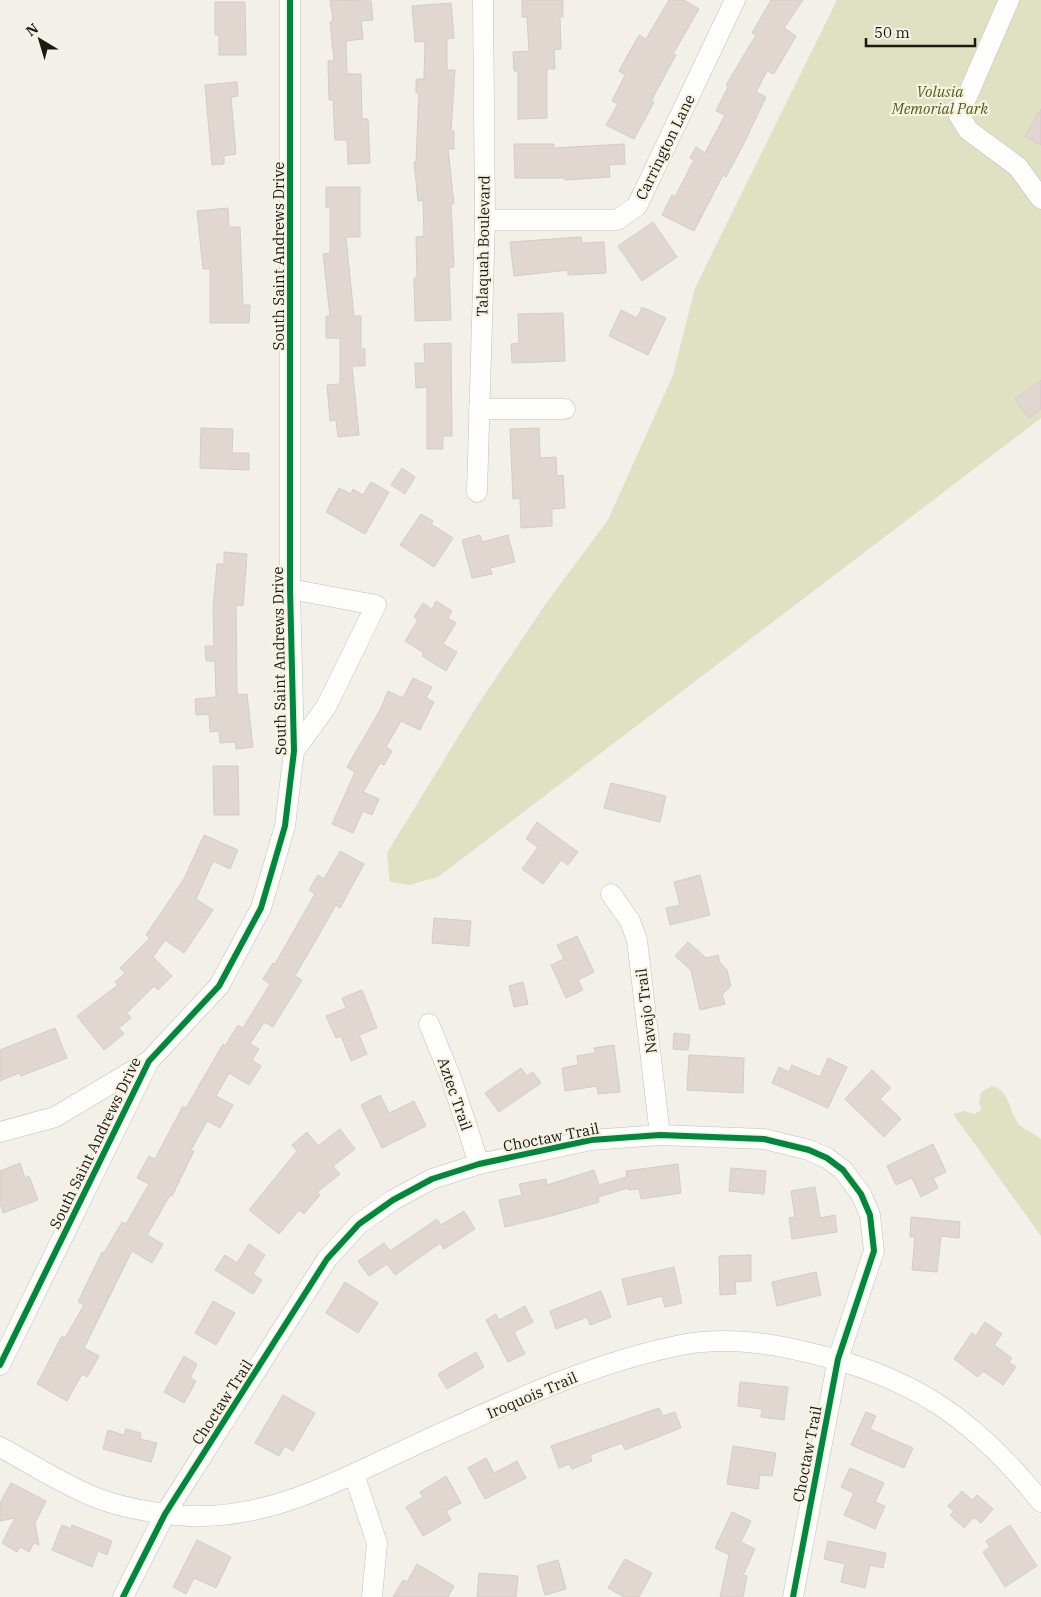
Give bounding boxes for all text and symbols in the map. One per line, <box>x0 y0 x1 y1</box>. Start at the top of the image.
north arrow <box>15 15 65 65</box>
scale bar <box>866 15 975 47</box>
text: N <box>22 19 42 40</box>
text: 50 m <box>874 23 910 42</box>
park label: Volusia Memorial Park <box>891 82 988 118</box>
street label: Carrington Lane <box>631 91 699 203</box>
street label: South Saint Andrews Drive <box>269 162 288 350</box>
street label: Talaquah Boulevard <box>472 175 494 317</box>
street label: South Saint Andrews Drive <box>268 566 290 756</box>
street label: Navajo Trail <box>631 967 661 1055</box>
street label: South Saint Andrews Drive <box>45 1054 145 1232</box>
street label: Aztec Trail <box>434 1055 476 1133</box>
street label: Choctaw Trail <box>501 1118 601 1156</box>
street label: Choctaw Trail <box>187 1356 257 1448</box>
street label: Iroquois Trail <box>484 1367 580 1423</box>
street label: Choctaw Trail <box>788 1404 826 1504</box>

